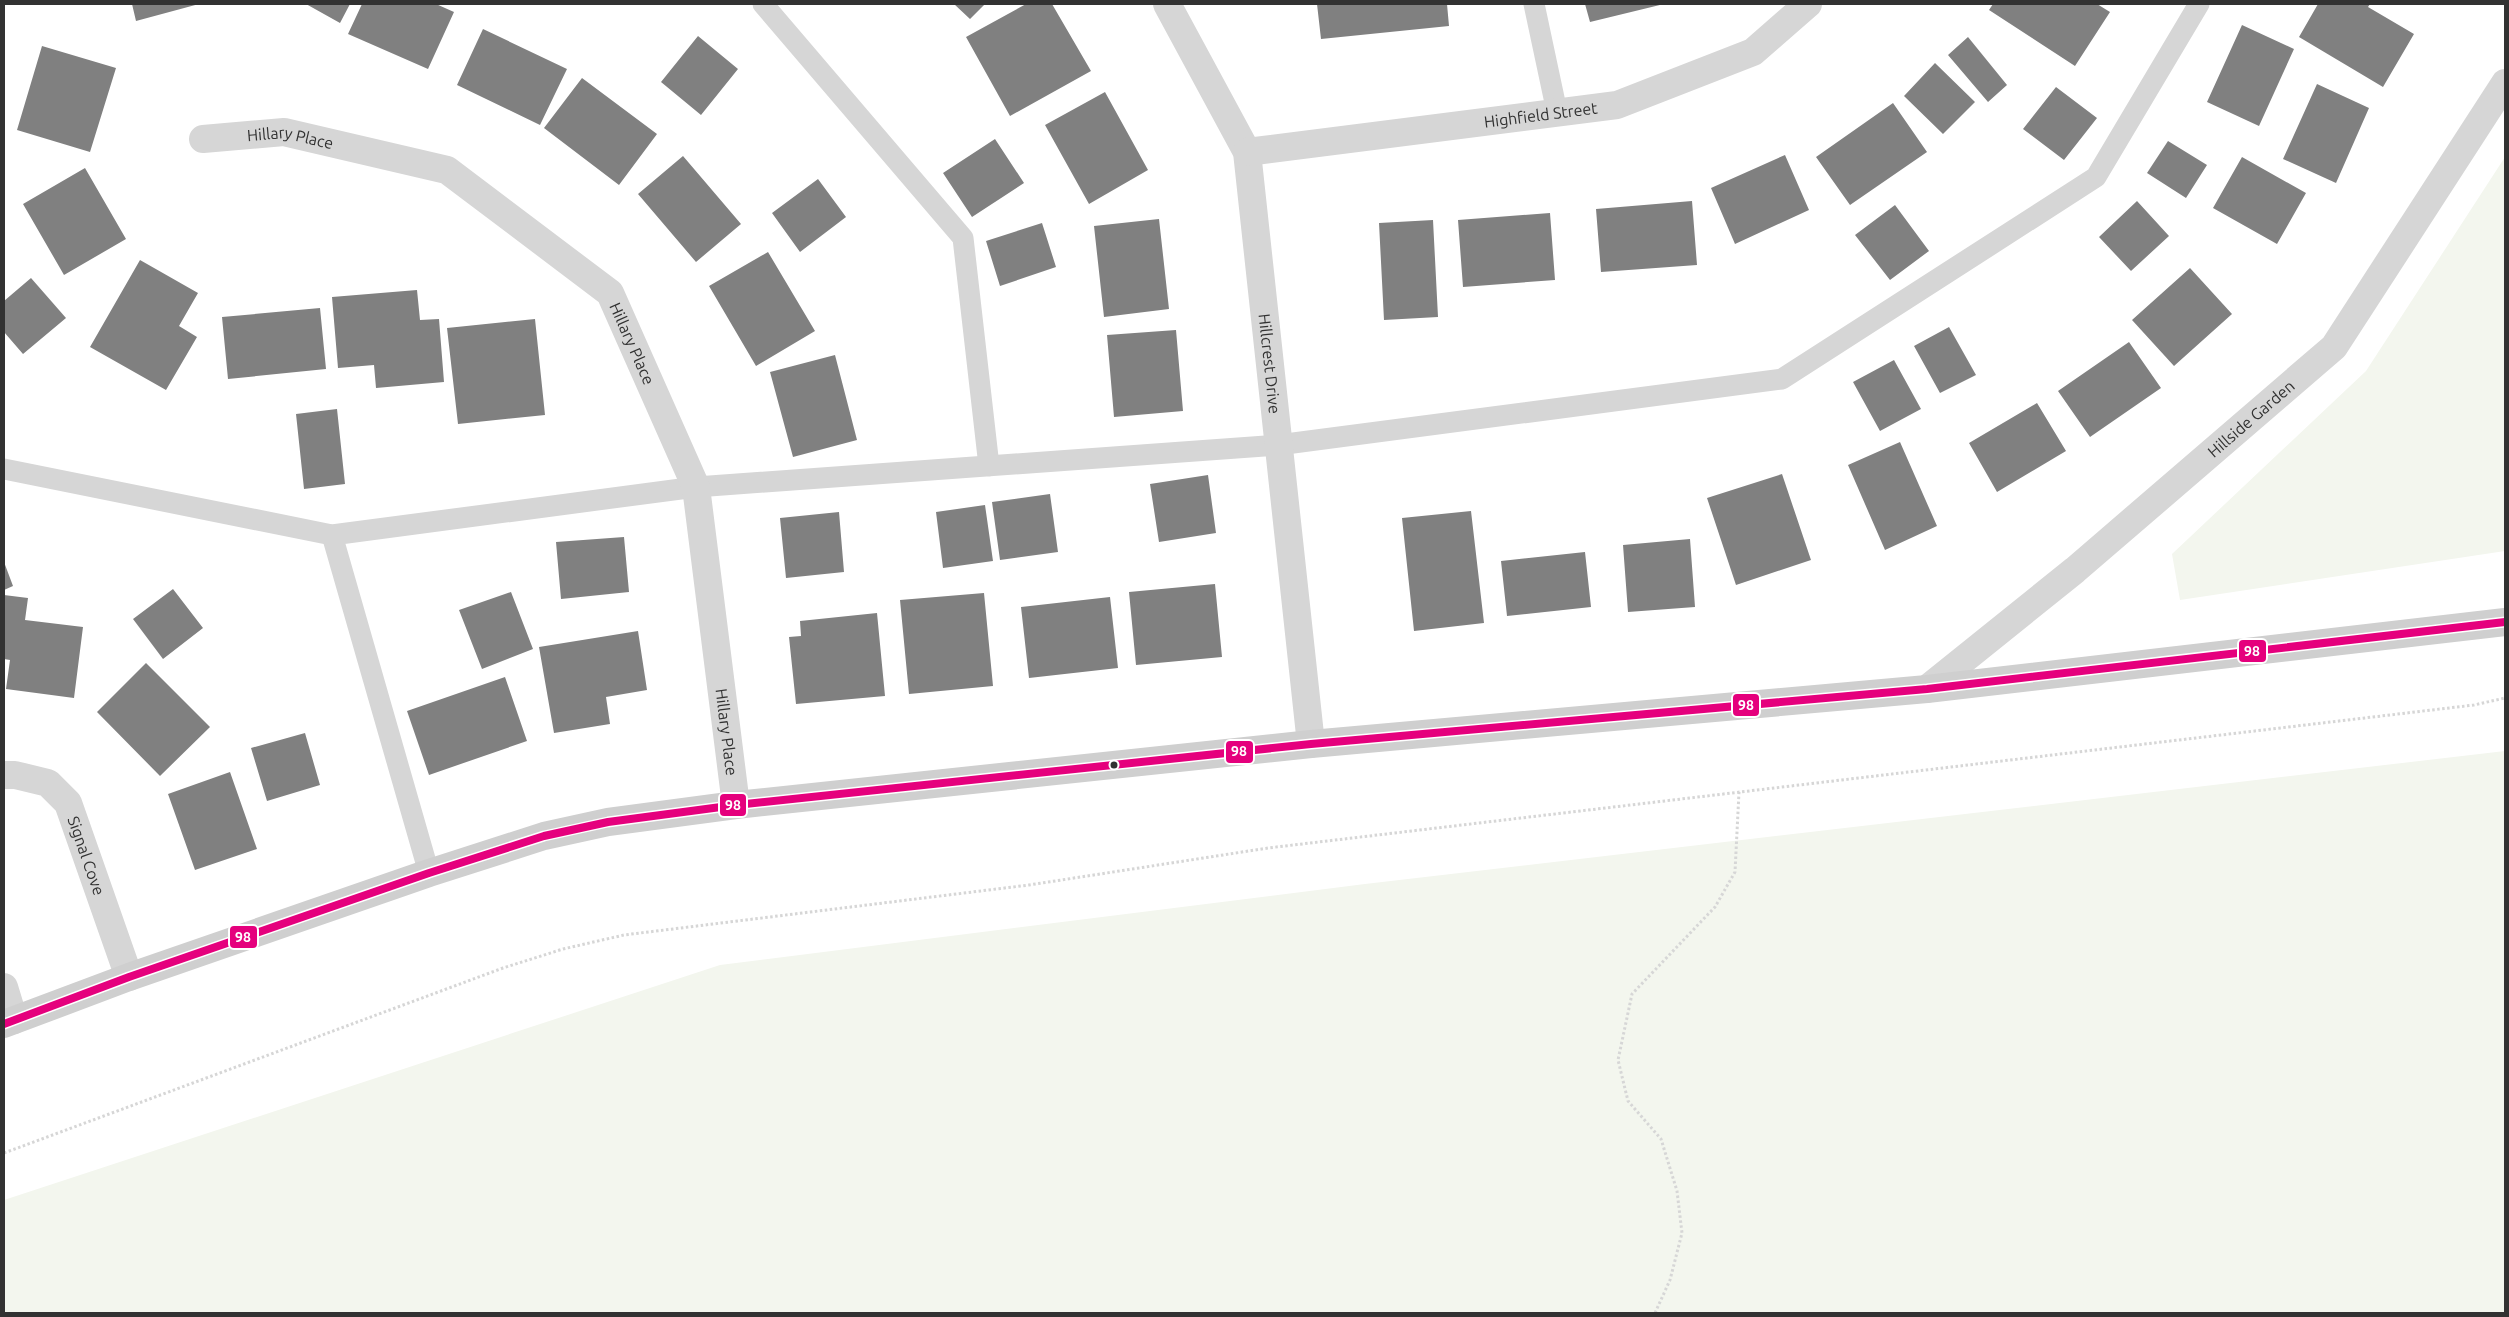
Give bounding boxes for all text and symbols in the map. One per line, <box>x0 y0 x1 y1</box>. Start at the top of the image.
street label: Highfield Street <box>1483 98 1599 131</box>
street label: Hillary Place <box>246 123 335 152</box>
street label: Hillary Place <box>606 300 658 387</box>
street label: Hillcrest Drive <box>1256 313 1284 415</box>
street label: Hillside Garden <box>2204 376 2298 461</box>
line badge: 98 <box>2238 639 2267 663</box>
text: 98 <box>2244 643 2260 659</box>
street label: Hillary Place <box>712 687 741 777</box>
line badge: 98 <box>1732 693 1760 717</box>
text: 98 <box>1738 697 1754 713</box>
line badge: 98 <box>1225 740 1254 764</box>
text: 98 <box>1231 743 1247 759</box>
unlabelled marker <box>1109 760 1119 770</box>
line badge: 98 <box>719 793 747 817</box>
text: 98 <box>725 797 741 813</box>
street label: Signal Cove <box>64 814 109 898</box>
line badge: 98 <box>229 925 258 949</box>
text: 98 <box>235 929 251 945</box>

